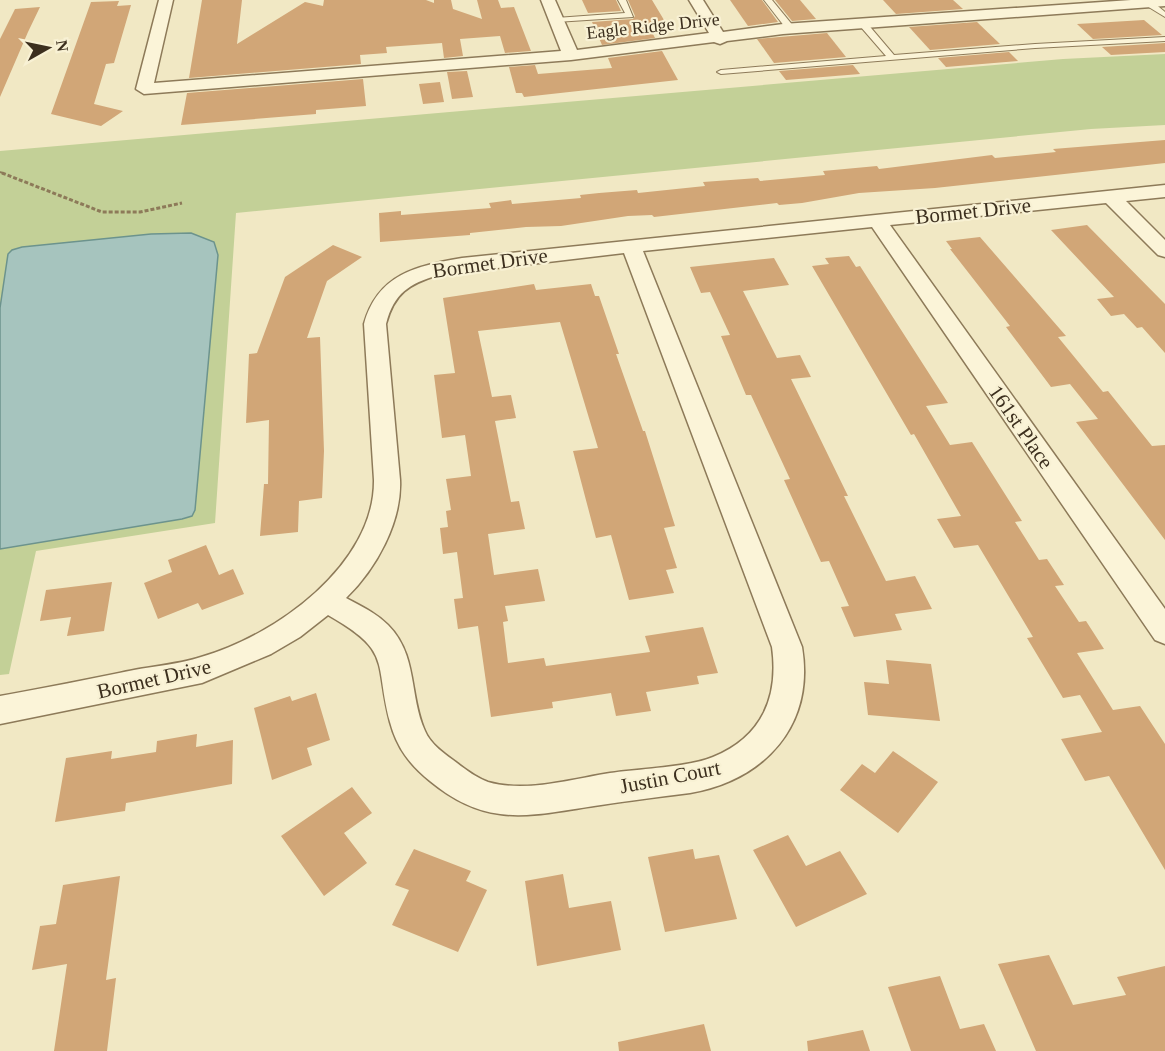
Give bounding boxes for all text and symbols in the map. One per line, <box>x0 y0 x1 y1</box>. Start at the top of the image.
street label: Eagle Ridge Drive <box>585 9 721 43</box>
north arrow <box>18 18 78 78</box>
text: N <box>53 39 72 53</box>
street label: Bormet Drive <box>914 193 1032 229</box>
street label: Bormet Drive <box>431 243 549 283</box>
street label: 161st Place <box>984 381 1058 473</box>
street label: Bormet Drive <box>95 654 213 704</box>
street label: Justin Court <box>618 755 723 799</box>

